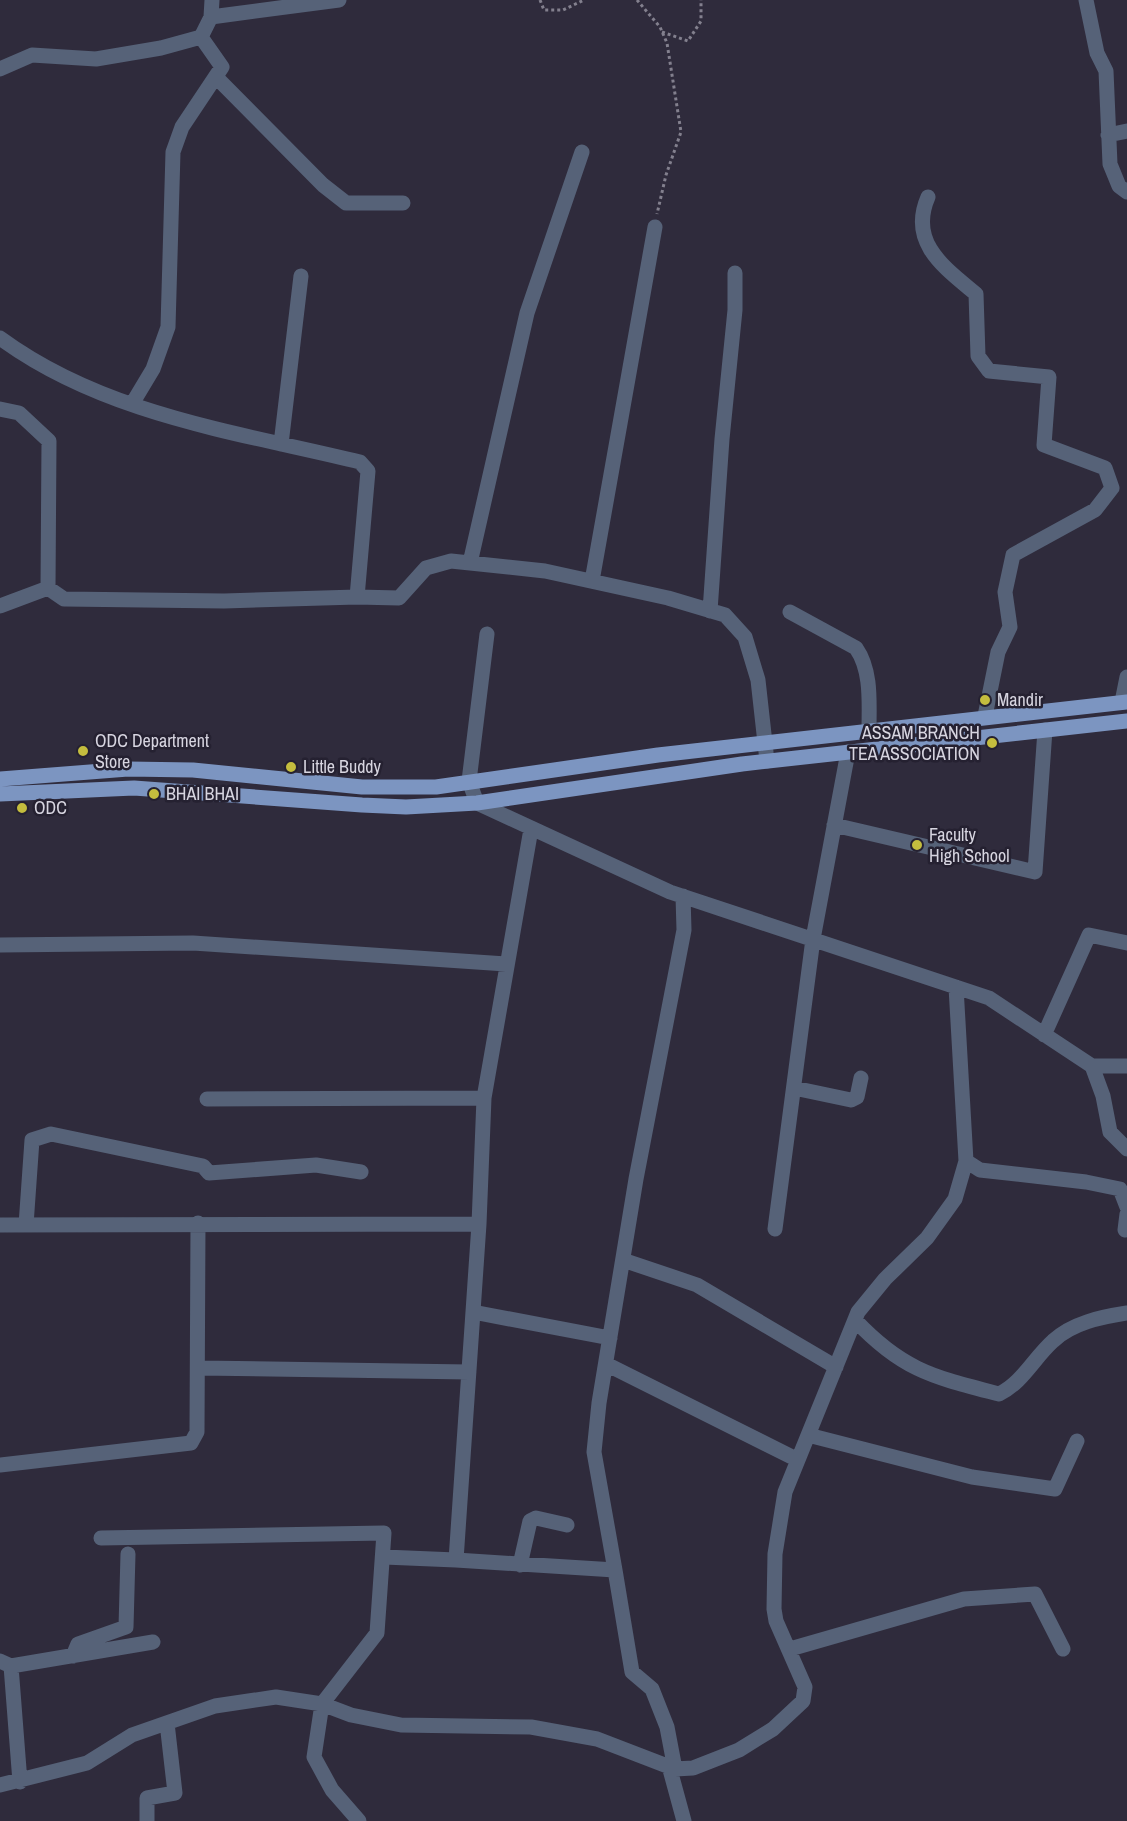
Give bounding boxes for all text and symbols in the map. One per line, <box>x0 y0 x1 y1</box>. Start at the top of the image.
place label: Mandir <box>997 687 1043 712</box>
marker: Mandir <box>978 693 992 707</box>
place label: ASSAM BRANCH TEA ASSOCIATION <box>849 720 980 766</box>
place label: ODC Department Store <box>95 728 209 774</box>
marker: ASSAM BRANCH TEA ASSOCIATION <box>985 736 999 750</box>
marker: ODC Department Store <box>76 744 90 758</box>
place label: Little Buddy <box>303 754 382 779</box>
marker: Little Buddy <box>284 760 298 774</box>
place label: BHAI BHAI <box>166 781 239 806</box>
marker: BHAI BHAI <box>147 787 161 801</box>
place label: ODC <box>34 795 67 820</box>
marker: ODC <box>15 801 29 815</box>
place label: Faculty High School <box>929 822 1009 868</box>
marker: Faculty High School <box>910 838 924 852</box>

